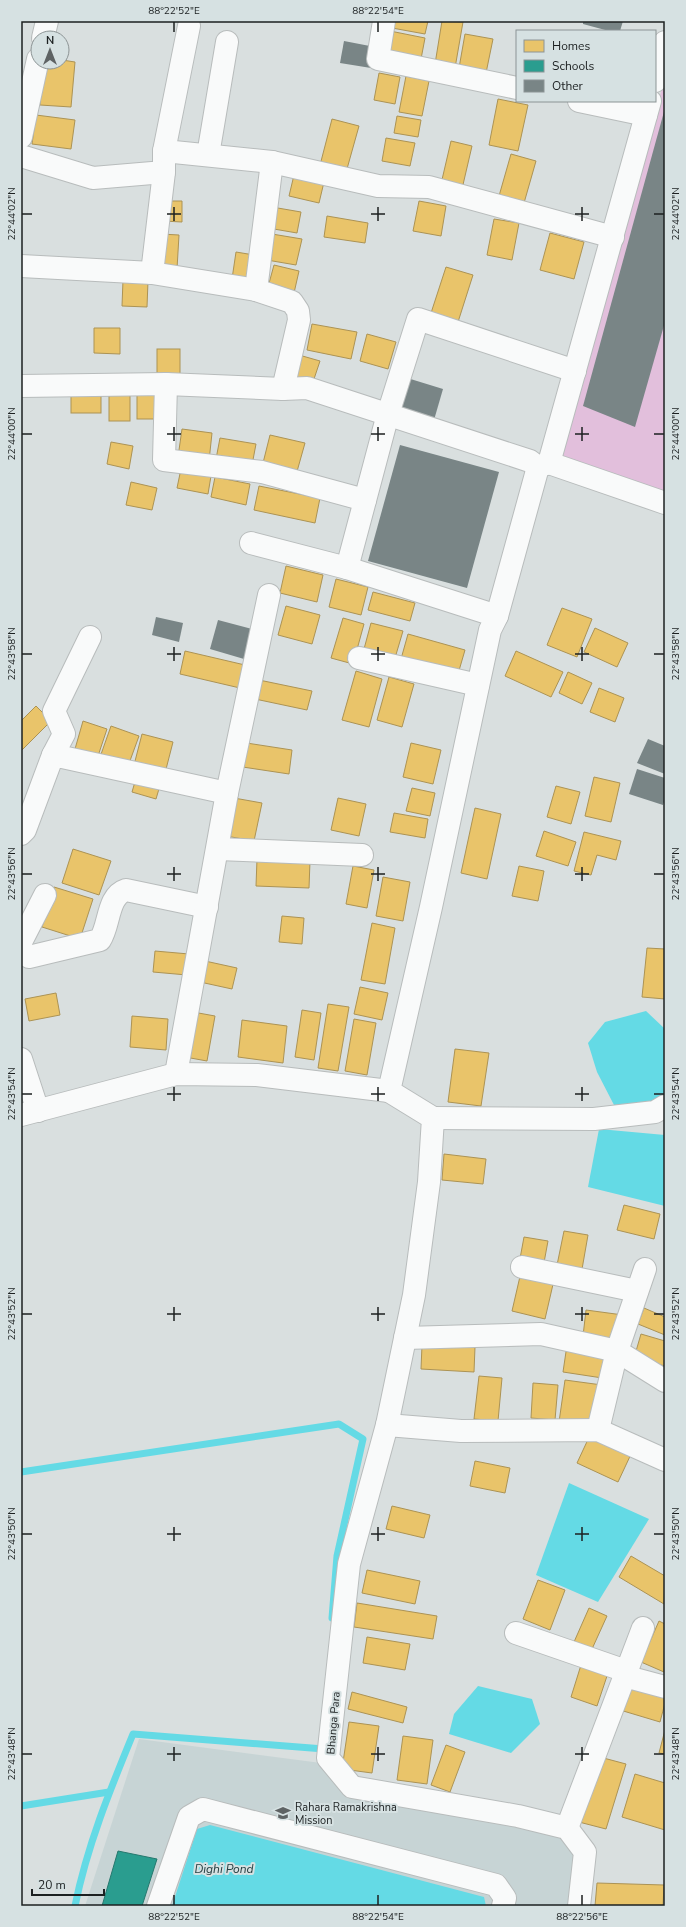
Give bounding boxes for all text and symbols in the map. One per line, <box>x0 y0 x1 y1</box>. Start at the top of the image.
text: 88°22'52"E <box>148 4 200 18</box>
text: 88°22'54"E <box>352 4 404 18</box>
north arrow <box>30 30 70 70</box>
legend <box>516 30 656 102</box>
text: N <box>46 33 54 48</box>
text: Homes <box>552 38 590 54</box>
text: Schools <box>552 58 595 74</box>
text: Other <box>552 78 584 94</box>
text: 22°44'02"N <box>5 187 19 241</box>
text: 22°44'02"N <box>669 187 683 241</box>
text: 22°44'00"N <box>5 407 19 461</box>
text: 22°44'00"N <box>669 407 683 461</box>
text: 22°43'58"N <box>5 627 19 681</box>
text: 22°43'58"N <box>669 627 683 681</box>
text: 22°43'56"N <box>5 847 19 901</box>
text: 22°43'56"N <box>669 847 683 901</box>
text: 22°43'54"N <box>5 1067 19 1121</box>
text: 22°43'54"N <box>669 1067 683 1121</box>
text: 22°43'52"N <box>5 1287 19 1341</box>
text: 22°43'52"N <box>669 1287 683 1341</box>
text: 22°43'50"N <box>5 1507 19 1561</box>
text: 22°43'50"N <box>669 1507 683 1561</box>
street label: Bhanga Para <box>323 1691 344 1755</box>
text: 22°43'48"N <box>5 1727 19 1781</box>
text: 22°43'48"N <box>669 1727 683 1781</box>
place label: Rahara Ramakrishna Mission <box>295 1800 397 1828</box>
school or university icon: Rahara Ramakrishna Mission <box>274 1804 292 1822</box>
water label: Dighi Pond <box>194 1861 254 1877</box>
scale bar <box>32 1871 104 1897</box>
text: 20 m <box>38 1877 66 1893</box>
text: 88°22'52"E <box>148 1910 200 1924</box>
text: 88°22'54"E <box>352 1910 404 1924</box>
text: 88°22'56"E <box>556 1910 608 1924</box>

